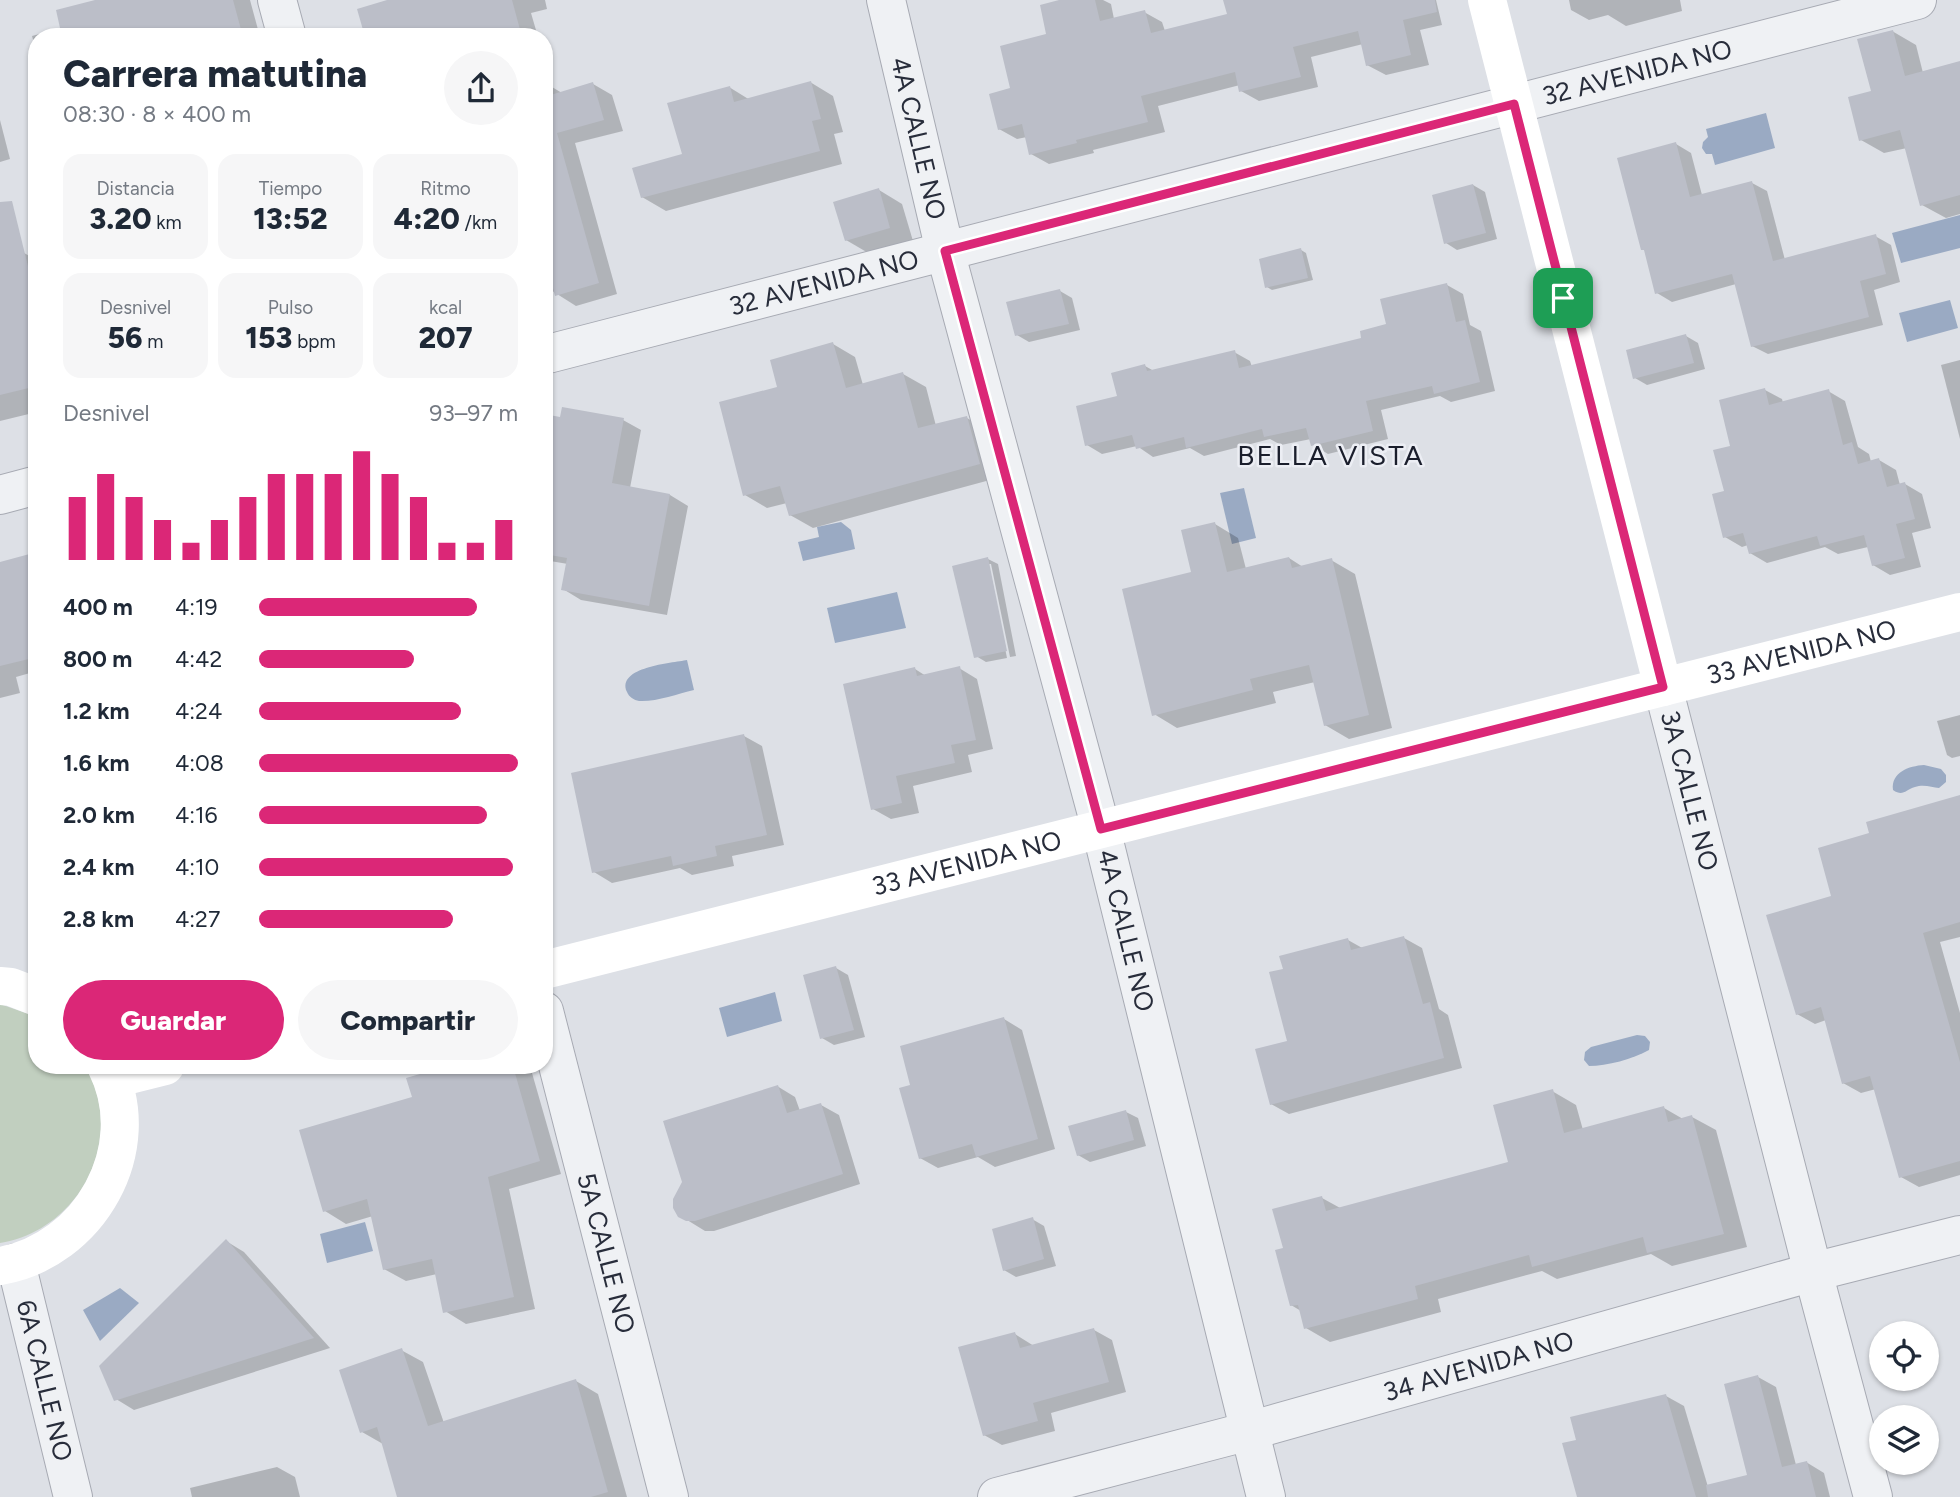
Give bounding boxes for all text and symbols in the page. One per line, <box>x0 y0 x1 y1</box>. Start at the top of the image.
street label: 32 AVENIDA NO <box>1539 33 1735 112</box>
text: Carrera matutina <box>63 51 367 97</box>
button: share <box>444 51 518 125</box>
street label: 4A CALLE NO <box>884 54 953 223</box>
text: 08:30 · 8 × 400 m <box>63 100 251 128</box>
text: Distancia <box>96 177 175 200</box>
text: Tiempo <box>259 177 322 200</box>
text: Ritmo <box>420 177 471 200</box>
text: 3.20 <box>89 200 151 237</box>
text: 13:52 <box>253 200 328 237</box>
text: 4:20 <box>394 200 460 237</box>
text: km <box>151 211 182 234</box>
text: /km <box>460 211 497 234</box>
street label: 32 AVENIDA NO <box>726 243 922 322</box>
pin <box>1533 268 1593 328</box>
icon: arrive <box>1544 279 1582 317</box>
text: Desnivel <box>100 296 171 319</box>
text: Pulso <box>268 296 313 319</box>
text: kcal <box>429 296 462 319</box>
text: 56 <box>108 319 143 356</box>
text: 153 <box>245 319 292 356</box>
text: 207 <box>418 319 473 356</box>
text: m <box>143 330 163 353</box>
text: bpm <box>292 330 336 353</box>
text: Desnivel <box>63 399 150 427</box>
text: 93–97 m <box>429 399 518 427</box>
district label: BELLA VISTA <box>1237 438 1425 472</box>
text: 400 m <box>63 593 133 621</box>
text: 4:19 <box>175 593 218 621</box>
street label: 33 AVENIDA NO <box>1703 613 1899 691</box>
text: 800 m <box>63 645 132 673</box>
text: 4:42 <box>175 645 222 673</box>
text: 1.2 km <box>63 697 130 725</box>
text: 4:24 <box>175 697 222 725</box>
street label: 3A CALLE NO <box>1654 707 1725 874</box>
text: 1.6 km <box>63 749 130 777</box>
text: 4:08 <box>175 749 224 777</box>
text: 2.0 km <box>63 801 135 829</box>
text: 4:16 <box>175 801 218 829</box>
street label: 33 AVENIDA NO <box>869 824 1065 902</box>
street label: 4A CALLE NO <box>1091 846 1161 1015</box>
text: 2.4 km <box>63 853 134 881</box>
text: 4:10 <box>175 853 219 881</box>
text: 2.8 km <box>63 905 134 933</box>
text: 4:27 <box>175 905 220 933</box>
button: Guardar <box>63 980 284 1060</box>
button: Compartir <box>298 980 518 1060</box>
street label: 5A CALLE NO <box>570 1169 642 1337</box>
street label: 6A CALLE NO <box>10 1297 80 1464</box>
map controls <box>1869 1321 1939 1475</box>
button: locate <box>1869 1321 1939 1391</box>
street label: 34 AVENIDA NO <box>1380 1324 1577 1408</box>
button: layers <box>1869 1405 1939 1475</box>

